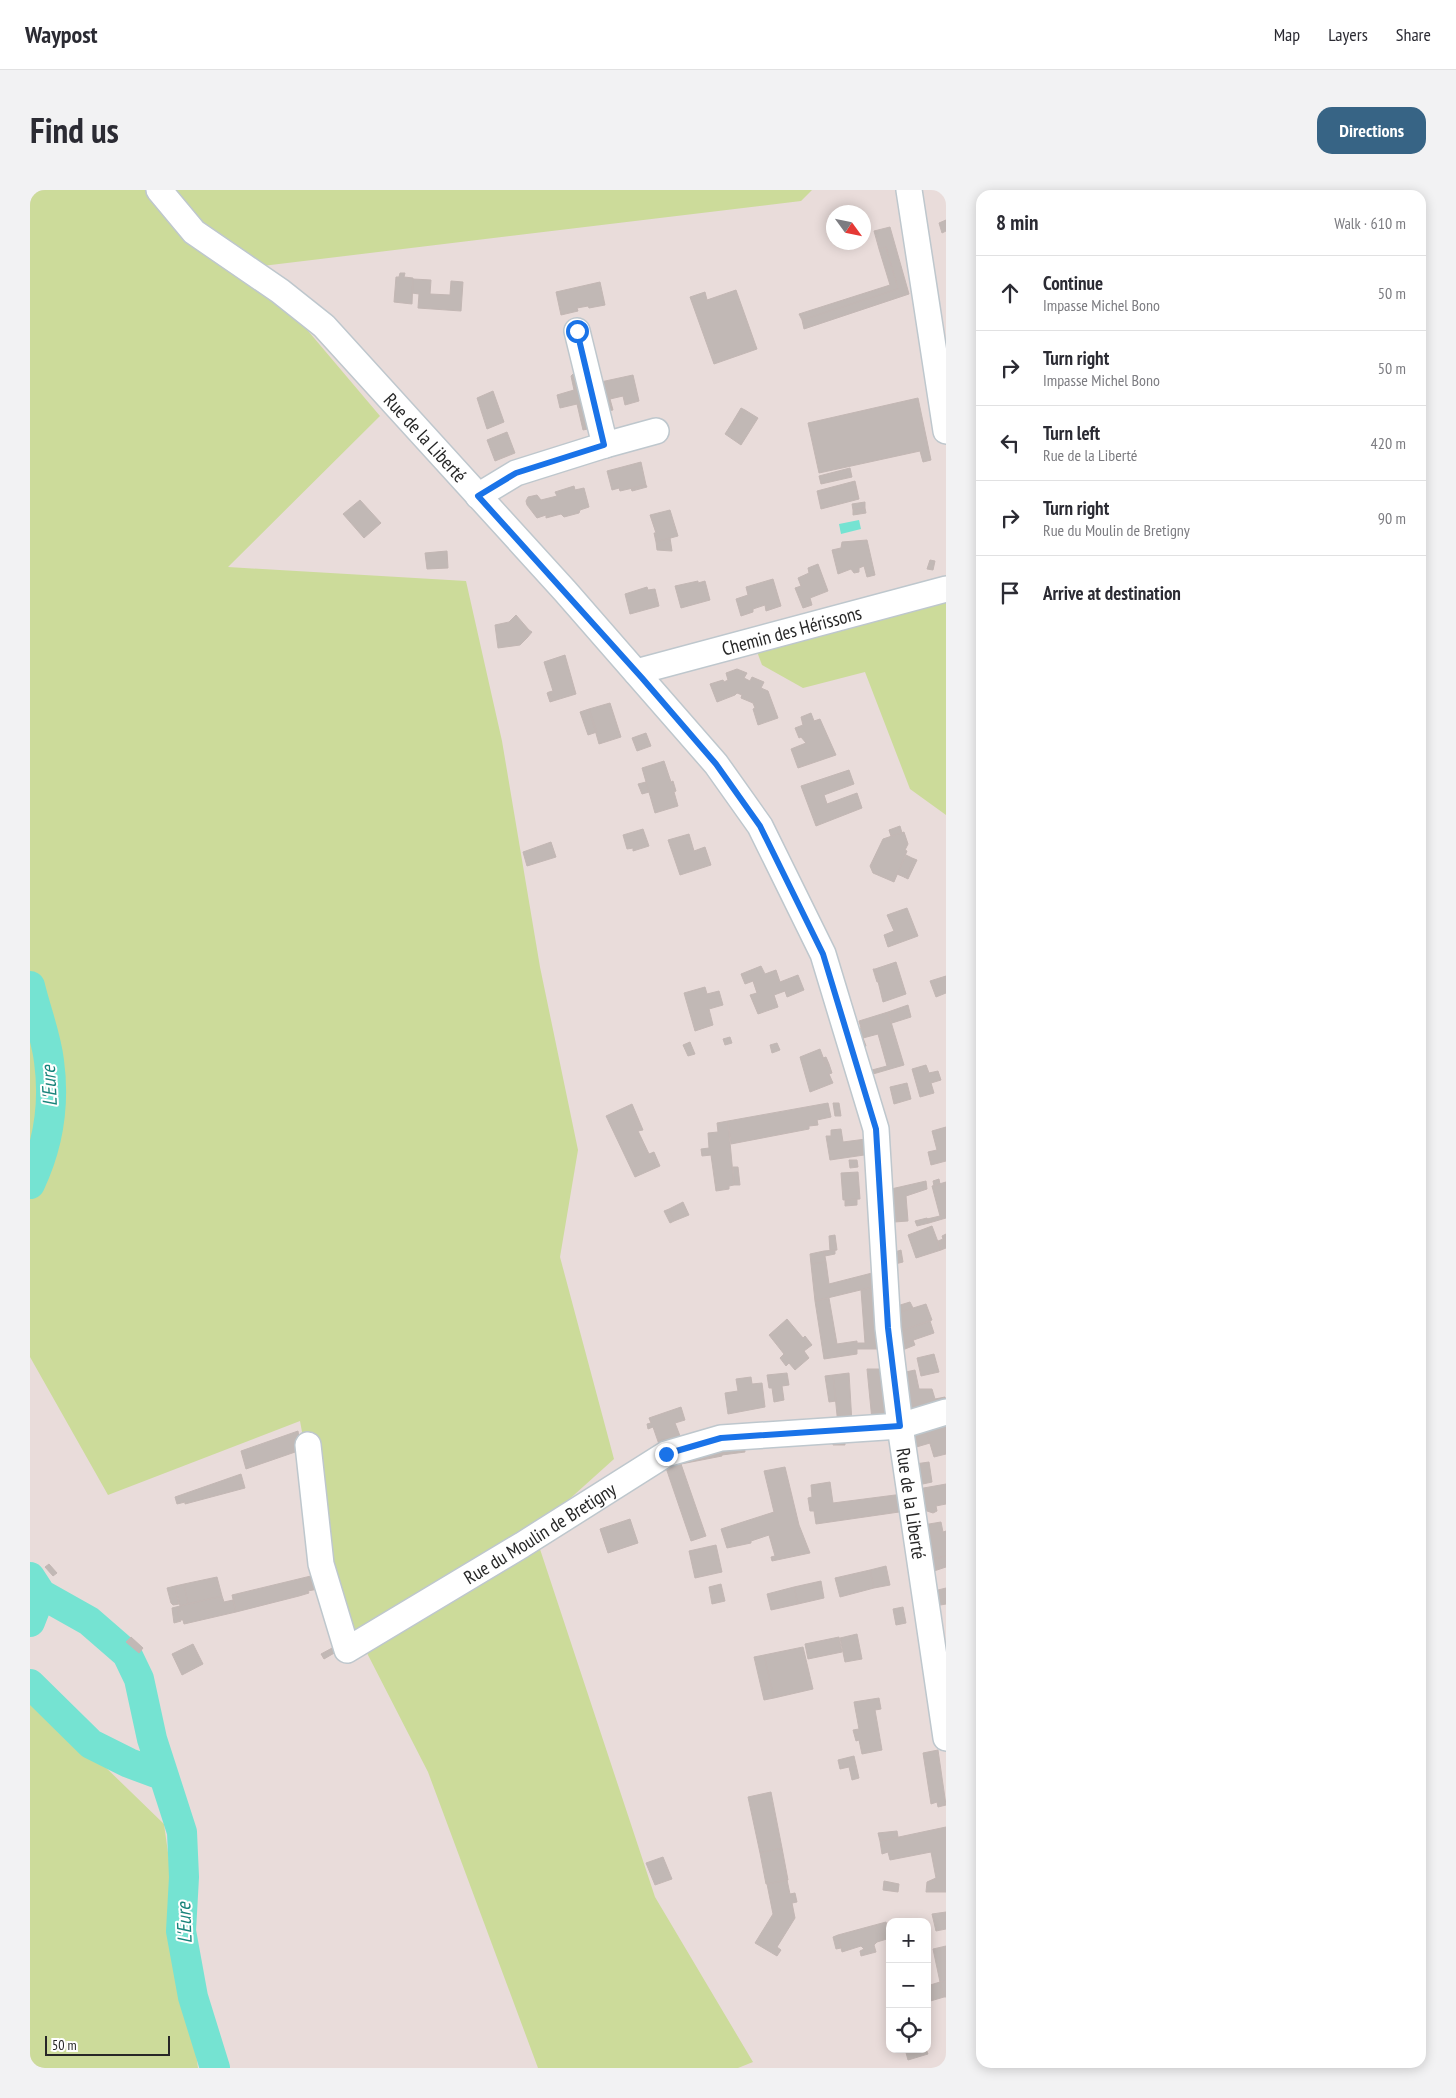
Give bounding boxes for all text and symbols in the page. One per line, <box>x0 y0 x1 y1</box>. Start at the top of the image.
text: Waypost <box>25 19 98 50</box>
text: Map <box>1274 23 1300 46</box>
text: Layers <box>1328 23 1368 46</box>
text: Share <box>1396 23 1431 46</box>
text: Find us <box>30 107 119 153</box>
button: Directions <box>1317 107 1426 154</box>
north arrow <box>826 205 871 250</box>
text: 8 min <box>996 209 1038 236</box>
text: Walk · 610 m <box>1334 213 1406 233</box>
text: Continue <box>1043 271 1103 295</box>
icon: ahead <box>996 279 1024 307</box>
text: 50 m <box>1378 283 1406 303</box>
text: Impasse Michel Bono <box>1043 295 1160 315</box>
route start <box>566 320 589 343</box>
text: Turn right <box>1043 346 1109 370</box>
icon: right <box>996 354 1024 382</box>
text: 50 m <box>1378 358 1406 378</box>
text: Impasse Michel Bono <box>1043 370 1160 390</box>
street label: Rue de la Liberté <box>379 388 472 487</box>
text: Turn left <box>1043 421 1100 445</box>
icon: left <box>996 429 1024 457</box>
text: 420 m <box>1371 433 1406 453</box>
text: Rue de la Liberté <box>1043 445 1137 465</box>
text: Turn right <box>1043 496 1109 520</box>
icon: right <box>996 504 1024 532</box>
text: 90 m <box>1378 508 1406 528</box>
text: Rue du Moulin de Bretigny <box>1043 520 1190 540</box>
icon: arrive <box>996 579 1024 607</box>
text: Arrive at destination <box>1043 581 1181 605</box>
street label: Chemin des Hérissons <box>719 600 864 661</box>
water label: L'Eure <box>35 1063 63 1107</box>
route end <box>655 1443 678 1466</box>
street label: Rue de la Liberté <box>891 1446 932 1561</box>
street label: Rue du Moulin de Bretigny <box>459 1476 621 1589</box>
water label: L'Eure <box>170 1900 198 1944</box>
map controls <box>886 1918 931 2053</box>
button: + <box>886 1918 931 1963</box>
button: − <box>886 1963 931 2008</box>
button: locate <box>886 2008 931 2053</box>
scale bar <box>45 2033 170 2056</box>
text: 50 m <box>52 2036 77 2054</box>

